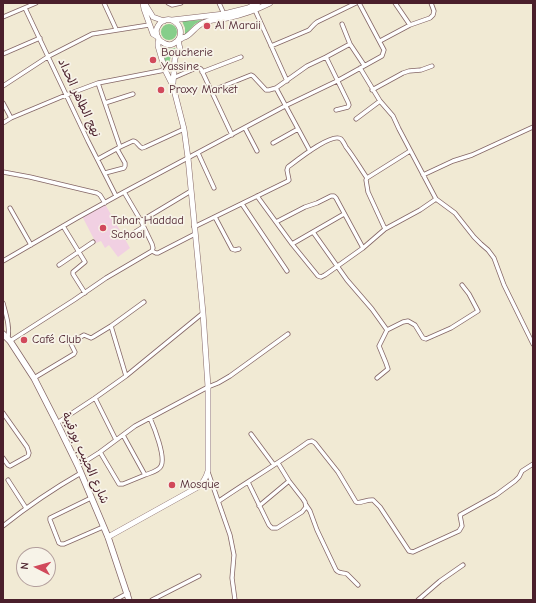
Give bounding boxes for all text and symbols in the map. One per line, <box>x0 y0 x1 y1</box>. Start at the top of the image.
place label: Al Maraii <box>215 19 261 33</box>
marker: Al Maraii <box>202 21 212 31</box>
place label: Boucherie Yassine <box>161 46 213 74</box>
marker: Boucherie Yassine <box>148 55 158 65</box>
street label: نهج الطاهر الحداد <box>54 56 104 140</box>
place label: Proxy Market <box>169 83 237 97</box>
marker: Proxy Market <box>156 85 166 95</box>
place label: Tahar Haddad School <box>111 214 184 242</box>
marker: Tahar Haddad School <box>98 223 108 233</box>
place label: Café Club <box>32 333 81 347</box>
marker: Café Club <box>19 335 29 345</box>
street label: شارع الحبيب بورقيبة <box>58 410 112 506</box>
place label: Mosque <box>180 478 220 492</box>
marker: Mosque <box>167 480 177 490</box>
north arrow <box>16 547 56 587</box>
text: N <box>18 562 31 570</box>

